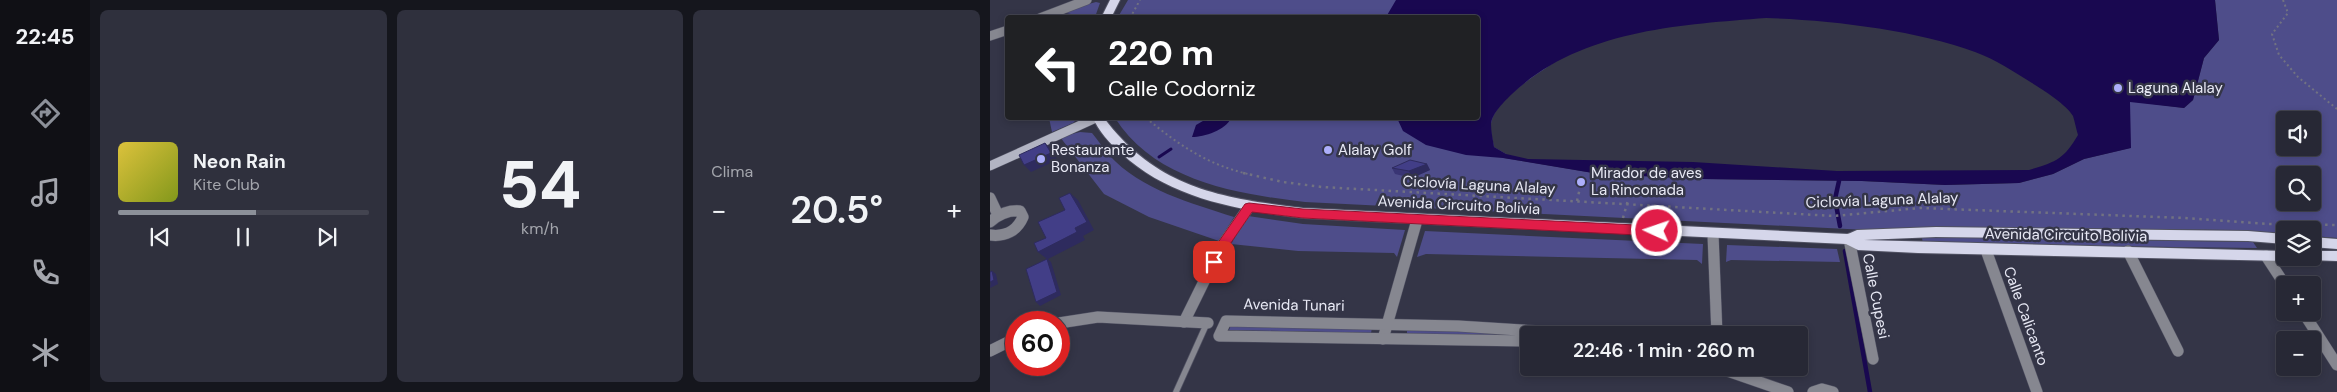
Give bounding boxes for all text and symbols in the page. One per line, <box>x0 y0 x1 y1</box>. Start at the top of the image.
text: 22:45 <box>16 22 74 51</box>
text: 220 m <box>1108 30 1214 76</box>
icon: left <box>1025 35 1090 100</box>
text: Calle Codorniz <box>1108 74 1256 103</box>
place label: Laguna Alalay <box>2128 78 2224 98</box>
marker: Laguna Alalay <box>2112 82 2124 94</box>
icon: directions <box>28 96 63 131</box>
map controls <box>2276 111 2321 376</box>
button: sound <box>2276 111 2321 156</box>
place label: Restaurante Bonanza <box>1051 140 1134 177</box>
place label: Alalay Golf <box>1338 140 1412 160</box>
text: 54 <box>499 143 581 227</box>
marker: Alalay Golf <box>1322 144 1334 156</box>
text: Neon Rain <box>193 149 286 174</box>
marker: Restaurante Bonanza <box>1035 153 1047 165</box>
text: Clima <box>711 161 753 182</box>
place label: Mirador de aves La Rinconada <box>1591 163 1702 200</box>
button: search <box>2276 166 2321 211</box>
street label: Ciclovía Laguna Alalay <box>1402 171 1557 199</box>
text: Kite Club <box>193 174 260 195</box>
icon: music <box>28 175 63 210</box>
marker: Mirador de aves La Rinconada <box>1575 176 1587 188</box>
text: 20.5° <box>790 185 883 235</box>
street label: Ciclovía Laguna Alalay <box>1805 187 1959 213</box>
street label: Avenida Circuito Bolivia <box>1377 191 1541 219</box>
text: − <box>711 192 727 229</box>
text: + <box>947 192 962 229</box>
position arrow <box>1630 204 1682 256</box>
text: km/h <box>521 218 559 239</box>
button: layers <box>2276 221 2321 266</box>
icon: previous <box>146 223 174 251</box>
icon: pause <box>229 223 257 251</box>
icon: next <box>313 223 341 251</box>
street label: Avenida Circuito Bolivia <box>1985 224 2147 246</box>
pin <box>1193 241 1235 283</box>
icon: arrive <box>1200 248 1228 276</box>
street label: Calle Cupesi <box>1858 252 1894 340</box>
icon: phone <box>28 255 63 290</box>
street label: Calle Calicanto <box>1999 264 2053 368</box>
button: + <box>2276 276 2321 321</box>
street label: Avenida Tunari <box>1243 294 1345 316</box>
speed limit sign: 60 <box>1005 311 1070 376</box>
button: − <box>2276 331 2321 376</box>
icon: climate <box>28 335 63 370</box>
text: 22:46 · 1 min · 260 m <box>1573 338 1755 363</box>

